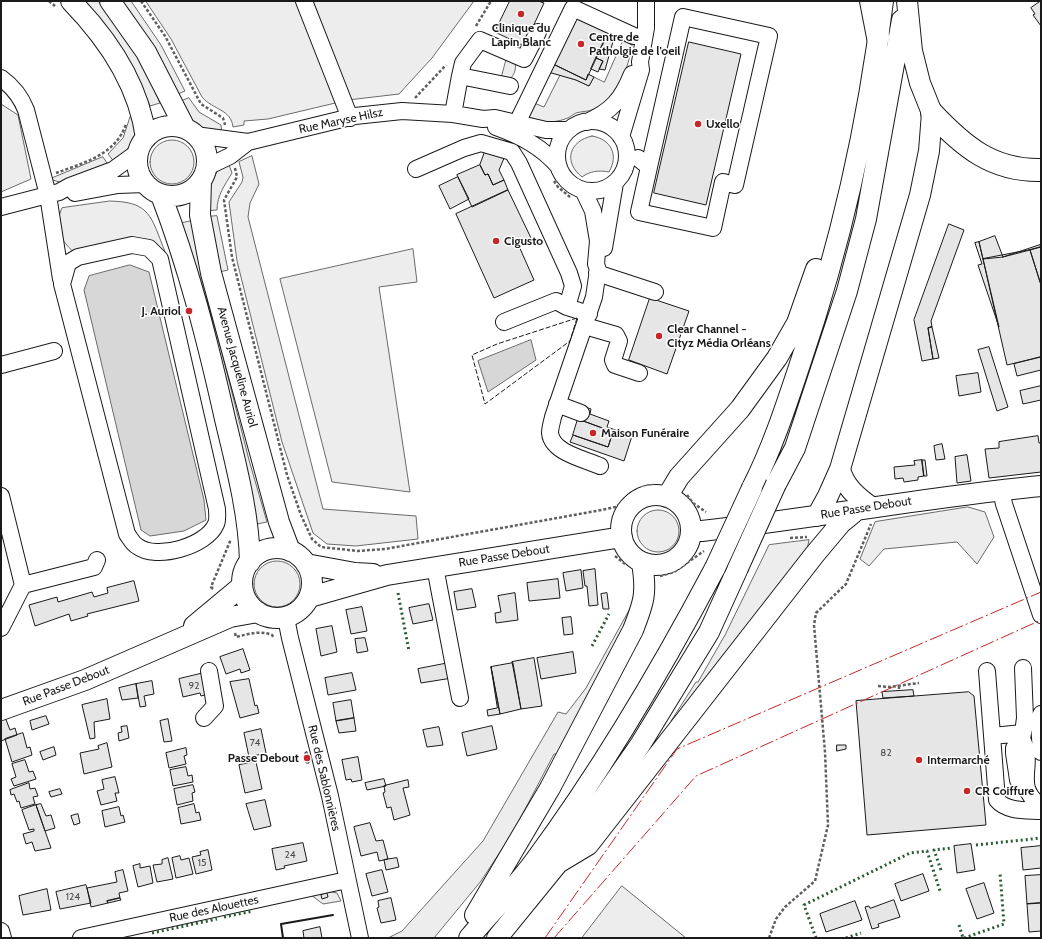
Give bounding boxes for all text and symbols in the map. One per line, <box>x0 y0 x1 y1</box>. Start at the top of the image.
marker: Clinique du Lapin Blanc <box>516 9 526 19</box>
place label: Clinique du Lapin Blanc <box>491 21 551 49</box>
place label: Centre de Patholgie de l'oeil <box>589 30 680 58</box>
marker: Centre de Patholgie de l'oeil <box>576 39 586 49</box>
street label: Rue Maryse Hilsz <box>298 105 384 137</box>
place label: Uxello <box>706 117 740 131</box>
marker: Uxello <box>693 119 703 129</box>
place label: Cigusto <box>504 234 543 248</box>
marker: Cigusto <box>491 236 501 246</box>
place label: J. Auriol <box>141 304 181 318</box>
street label: Avenue Jacqueline Auriol <box>214 305 260 429</box>
marker: J. Auriol <box>184 306 194 316</box>
place label: Clear Channel - Cityz Média Orléans <box>667 322 771 350</box>
marker: Clear Channel - Cityz Média Orléans <box>654 331 664 341</box>
place label: Maison Funéraire <box>601 426 689 440</box>
marker: Maison Funéraire <box>588 428 598 438</box>
street label: Rue Passe Debout <box>820 494 912 522</box>
street label: Rue Passe Debout <box>458 542 550 570</box>
street label: Rue Passe Debout <box>21 663 111 709</box>
house number: 92 <box>189 680 199 692</box>
street label: Rue des Sablonnières <box>305 724 343 832</box>
house number: 74 <box>250 737 260 749</box>
house number: 82 <box>880 747 892 759</box>
place label: Passe Debout <box>228 751 299 765</box>
marker: Passe Debout <box>302 753 312 763</box>
place label: Intermarché <box>927 753 990 767</box>
marker: Intermarché <box>914 755 924 765</box>
place label: CR Coiffure <box>975 784 1034 798</box>
marker: CR Coiffure <box>962 786 972 796</box>
house number: 24 <box>284 849 296 861</box>
house number: 15 <box>198 857 206 869</box>
house number: 124 <box>66 891 80 903</box>
street label: Rue des Alouettes <box>168 893 260 925</box>

